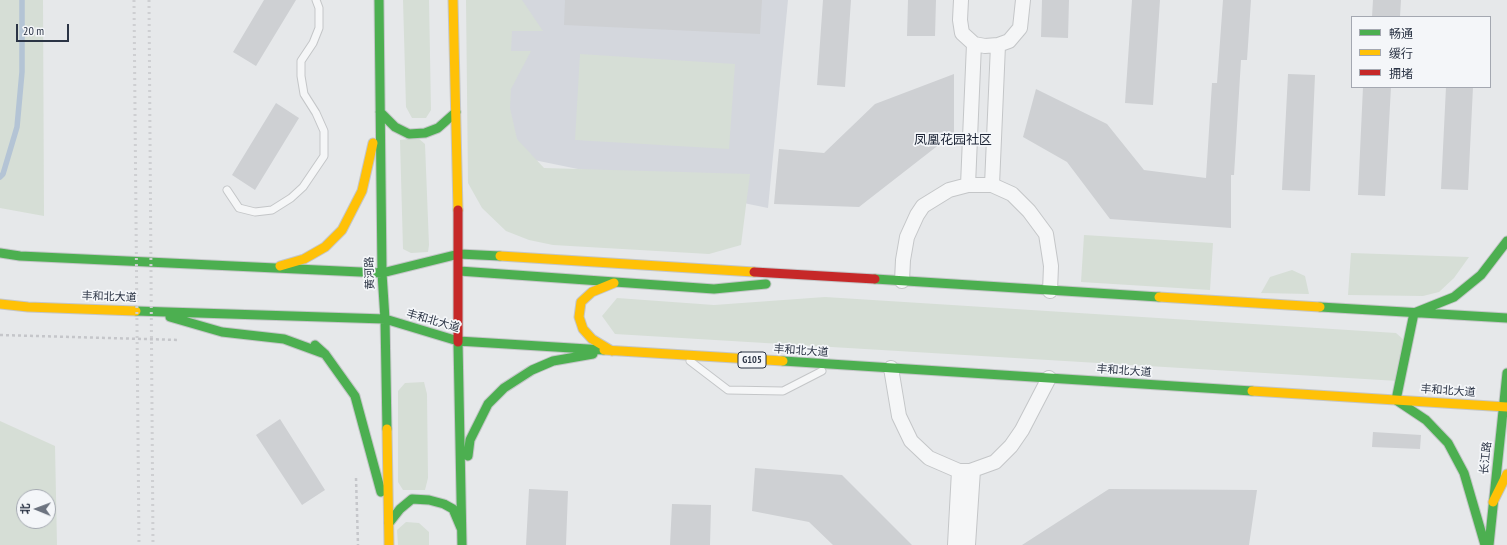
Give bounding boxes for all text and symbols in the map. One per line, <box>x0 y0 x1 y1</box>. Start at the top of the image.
scale bar <box>18 16 71 42</box>
legend <box>1351 16 1491 88</box>
text: 20 m <box>23 23 44 38</box>
text: 畅通 <box>1389 26 1413 41</box>
text: 缓行 <box>1389 46 1413 61</box>
text: 拥堵 <box>1389 66 1413 81</box>
district label: 凤凰花园社区 <box>914 132 992 148</box>
street label: 黄河路 <box>363 256 377 290</box>
street label: 丰和北大道 <box>81 289 137 305</box>
street label: 丰和北大道 <box>405 307 461 335</box>
street label: 丰和北大道 <box>773 342 829 360</box>
road number: G105 <box>738 352 766 368</box>
street label: 丰和北大道 <box>1096 362 1152 380</box>
street label: 丰和北大道 <box>1420 382 1476 400</box>
street label: 长江路 <box>1478 441 1494 475</box>
north arrow <box>16 489 56 529</box>
text: 北 <box>18 503 32 514</box>

